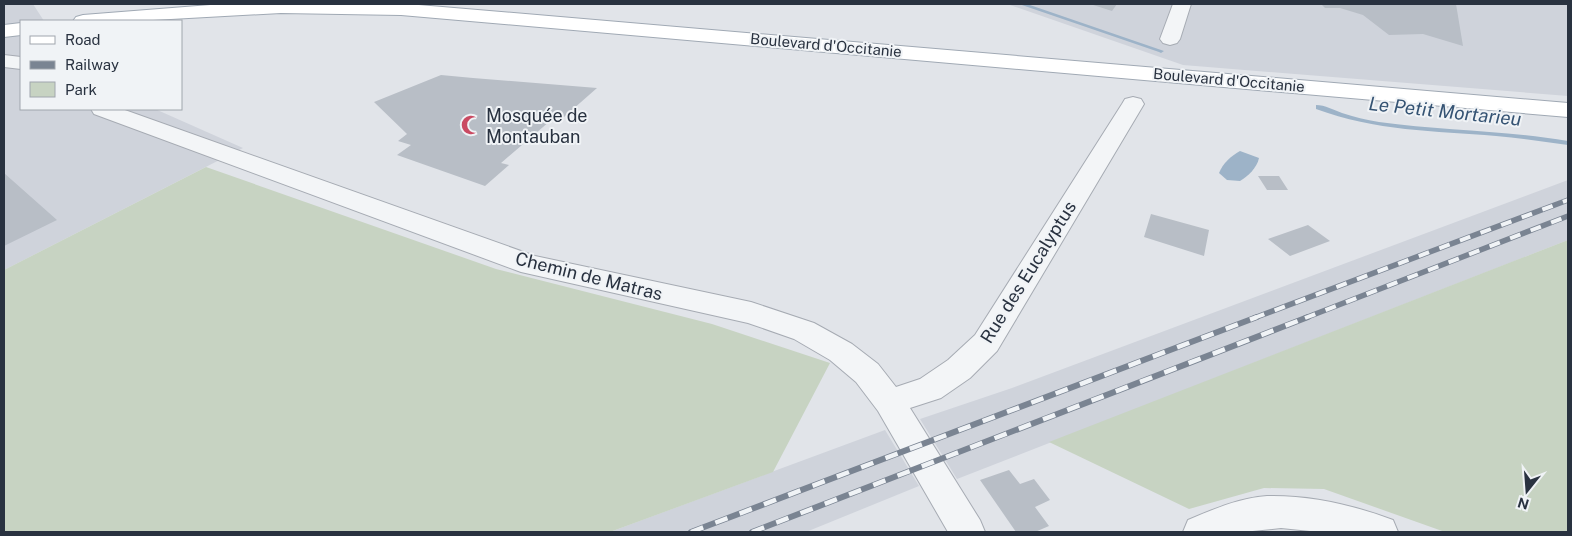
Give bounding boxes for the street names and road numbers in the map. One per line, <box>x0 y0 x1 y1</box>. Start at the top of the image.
street label: Boulevard d'Occitanie <box>750 30 902 60</box>
street label: Boulevard d'Occitanie <box>1153 65 1305 95</box>
street label: Rue des Eucalyptus <box>976 197 1080 347</box>
street label: Chemin de Matras <box>513 248 665 304</box>

